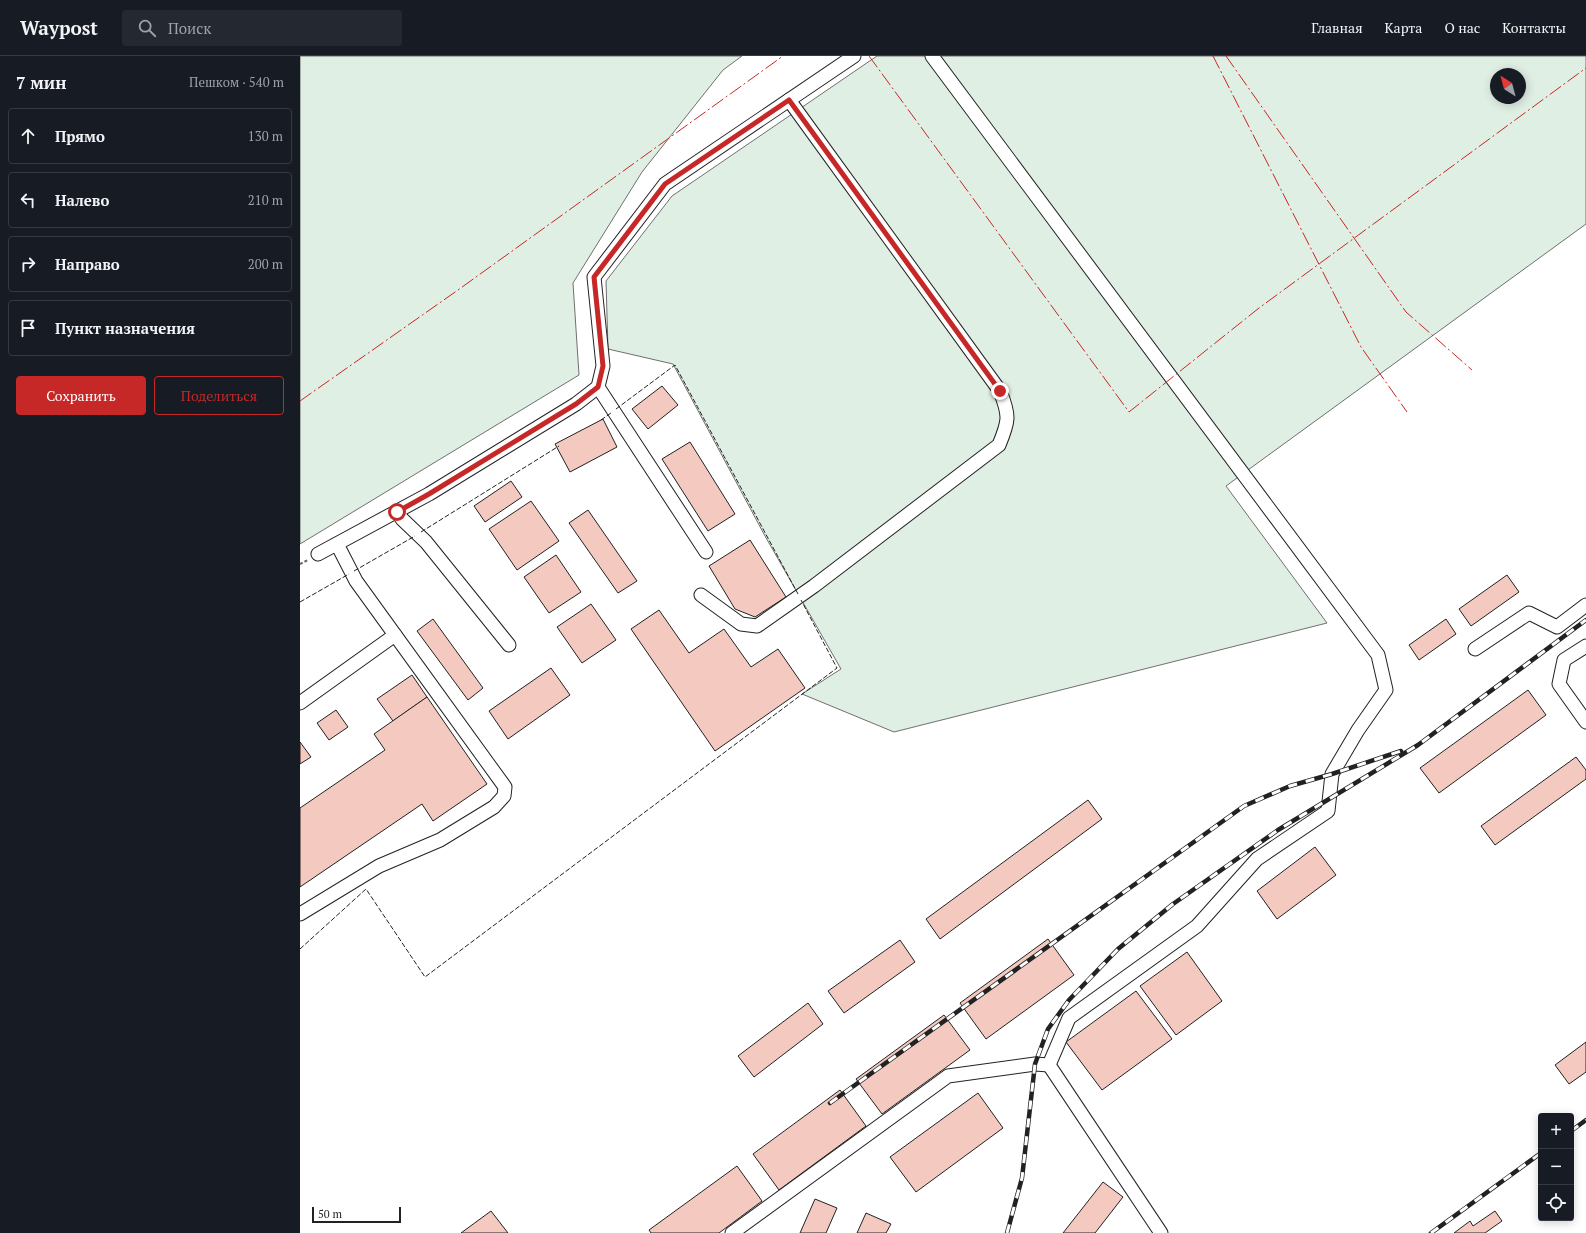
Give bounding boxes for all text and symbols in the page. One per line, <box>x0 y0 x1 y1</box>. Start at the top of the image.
search box <box>122 10 402 46</box>
text: Waypost <box>20 15 98 40</box>
icon: search <box>136 17 158 39</box>
text: Поиск <box>168 18 211 38</box>
text: Главная <box>1311 18 1363 37</box>
text: Карта <box>1385 18 1422 37</box>
text: О нас <box>1444 18 1480 37</box>
text: Контакты <box>1502 18 1566 37</box>
north arrow <box>1490 68 1526 104</box>
text: 7 мин <box>16 71 66 94</box>
text: Пешком · 540 m <box>189 73 284 91</box>
icon: ahead <box>17 125 39 147</box>
text: Прямо <box>55 126 105 146</box>
text: 130 m <box>248 127 283 145</box>
icon: left <box>17 189 39 211</box>
text: Налево <box>55 190 109 210</box>
text: 210 m <box>248 191 283 209</box>
icon: right <box>17 253 39 275</box>
text: Направо <box>55 254 120 274</box>
text: 200 m <box>248 255 283 273</box>
icon: arrive <box>17 317 39 339</box>
text: Пункт назначения <box>55 318 195 338</box>
button: Сохранить <box>16 376 146 415</box>
button: Поделиться <box>154 376 284 415</box>
route end <box>991 382 1009 400</box>
route start <box>388 503 406 521</box>
map controls <box>1538 1113 1574 1221</box>
button: + <box>1538 1113 1574 1149</box>
button: − <box>1538 1149 1574 1185</box>
button: locate <box>1538 1185 1574 1221</box>
scale bar <box>312 1205 401 1224</box>
text: 50 m <box>318 1207 342 1221</box>

